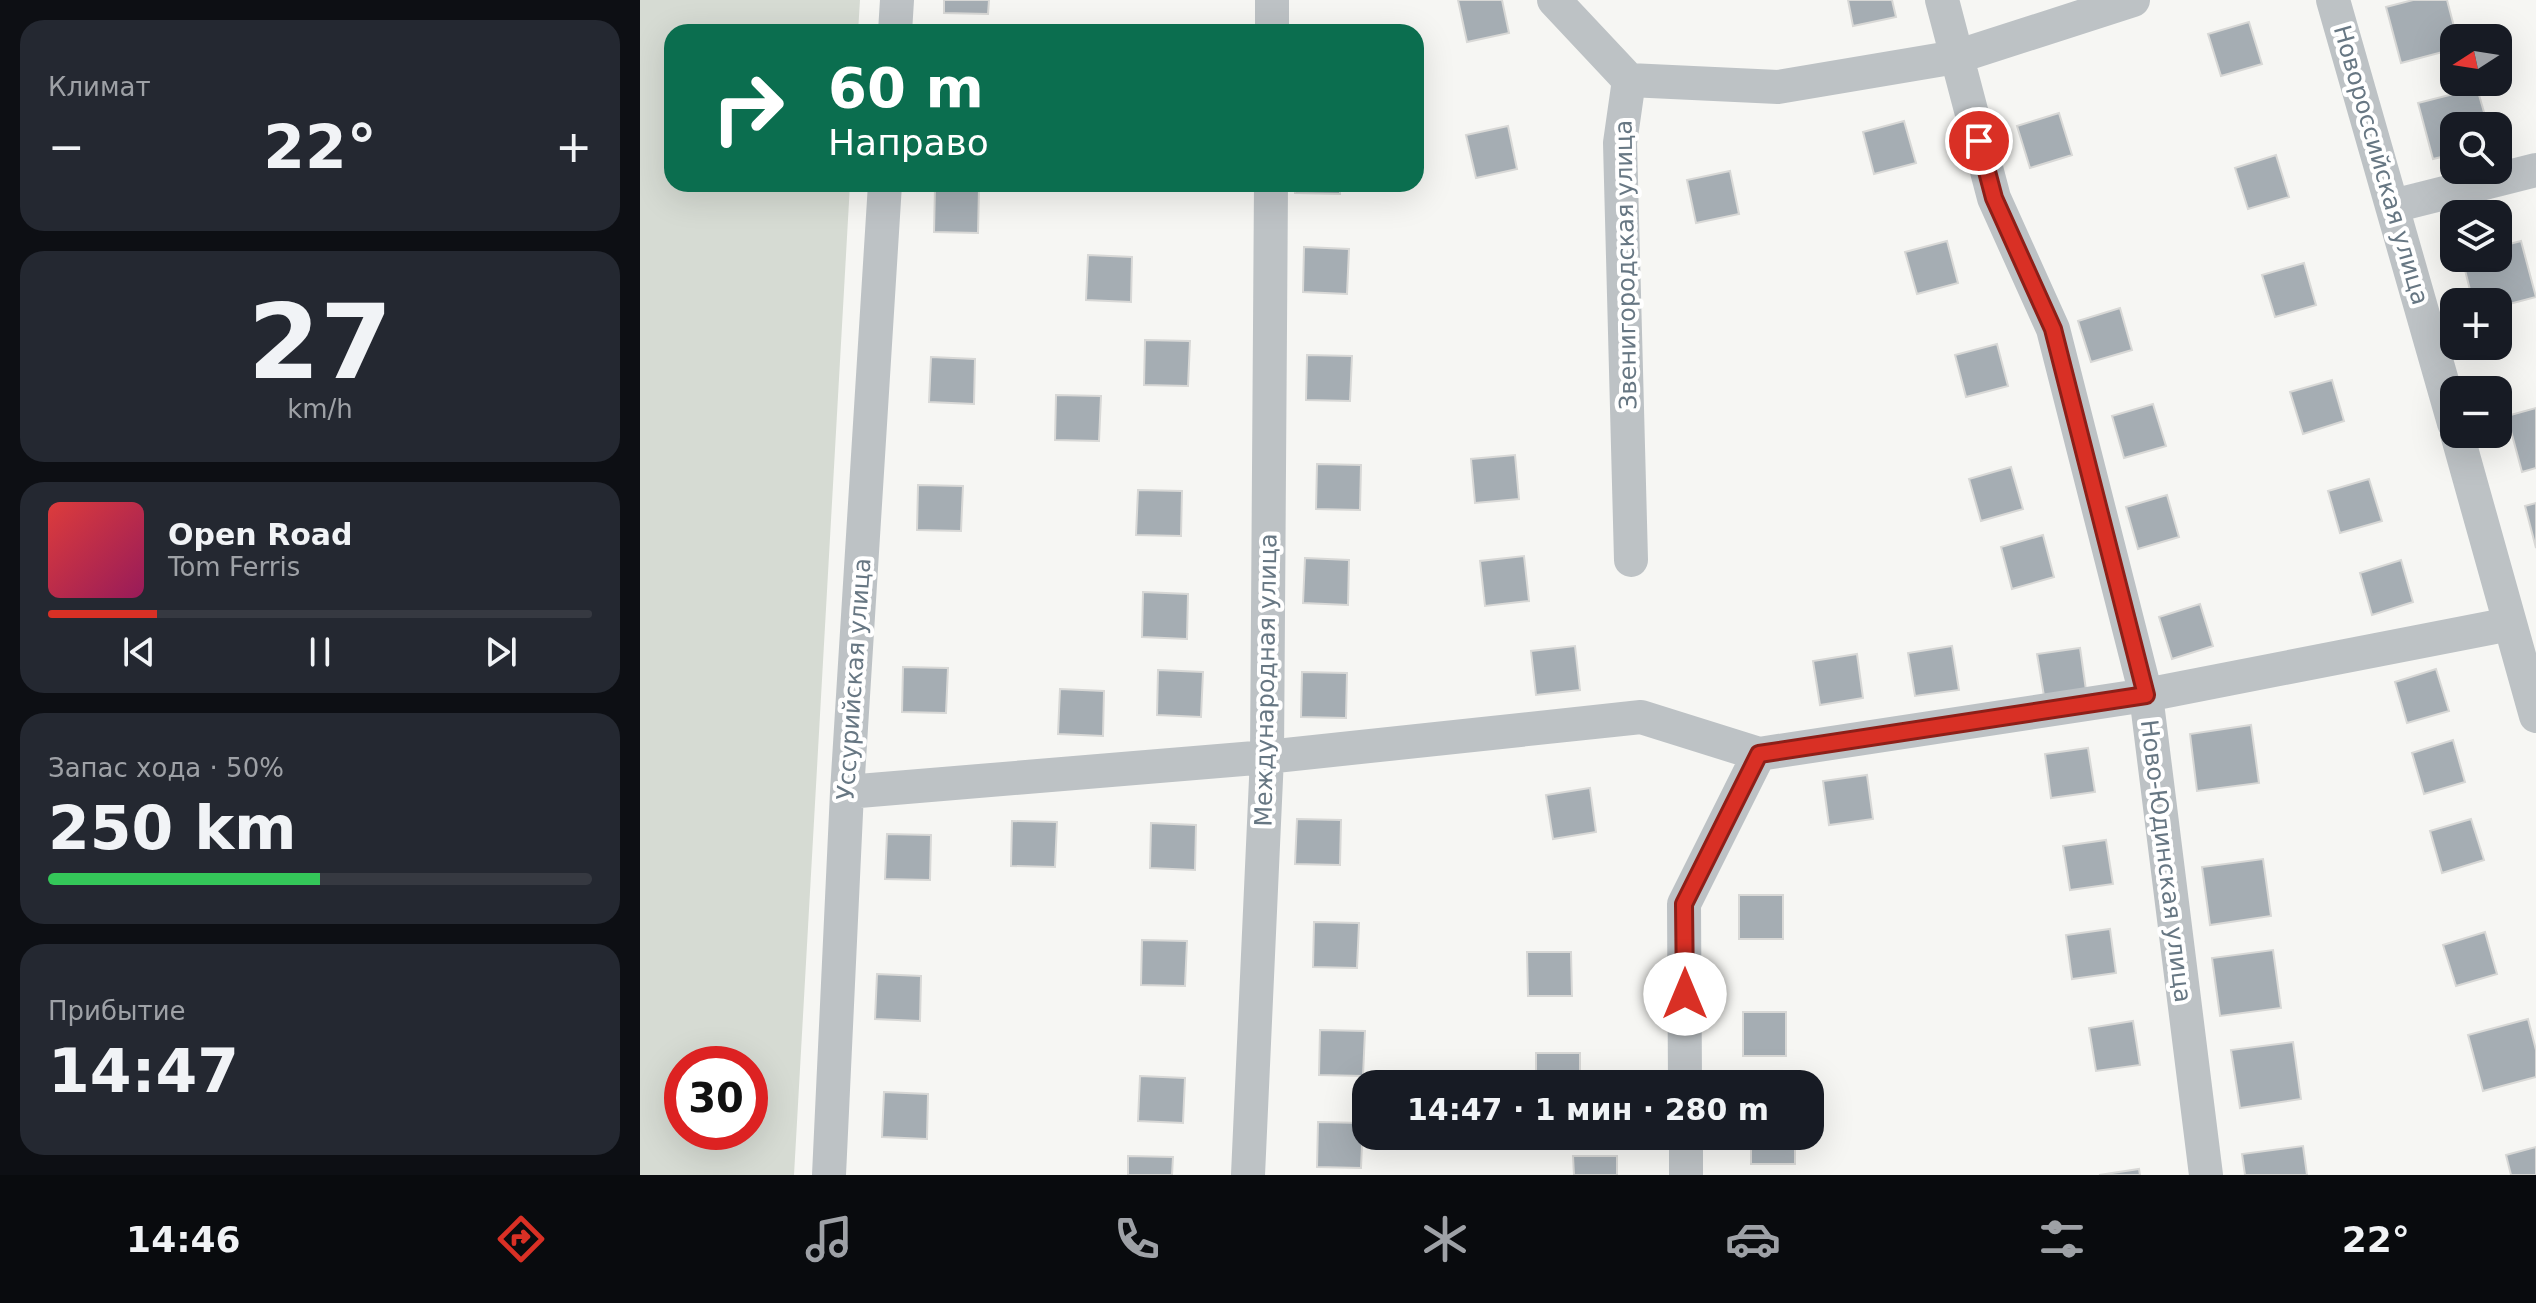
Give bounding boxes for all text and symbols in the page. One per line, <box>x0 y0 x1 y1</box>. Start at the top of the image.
street label: Новороссийская улица <box>2328 22 2434 308</box>
north arrow <box>2440 24 2512 96</box>
map controls <box>2440 24 2512 448</box>
text: 60 m <box>828 55 984 120</box>
icon: right <box>696 56 800 160</box>
text: Климат <box>48 72 151 102</box>
pin <box>1945 107 2013 175</box>
text: 22° <box>263 112 377 182</box>
button: search <box>2440 112 2512 184</box>
icon: arrive <box>1957 119 2001 163</box>
street label: Звенигородская улица <box>1609 120 1643 410</box>
text: − <box>48 121 85 172</box>
text: + <box>555 121 592 172</box>
text: Направо <box>828 122 989 163</box>
button: layers <box>2440 200 2512 272</box>
text: 27 <box>248 281 392 403</box>
button: + <box>2440 288 2512 360</box>
button: − <box>2440 376 2512 448</box>
text: km/h <box>287 394 353 424</box>
text: Open Road <box>168 517 353 552</box>
street label: Международная улица <box>1249 533 1283 827</box>
text: Tom Ferris <box>168 552 300 582</box>
street label: Уссурийская улица <box>832 557 876 801</box>
icon: previous <box>117 630 161 674</box>
icon: pause <box>298 630 342 674</box>
icon: next <box>479 630 523 674</box>
street label: Ново-Юдинская улица <box>2135 718 2197 1004</box>
text: Запас хода · 50% <box>48 753 284 783</box>
text: 250 km <box>48 793 297 863</box>
position arrow <box>1643 952 1727 1036</box>
text: Прибытие <box>48 996 186 1026</box>
text: 14:47 <box>48 1036 239 1106</box>
speed limit sign: 30 <box>664 1046 768 1150</box>
text: 14:47 · 1 мин · 280 m <box>1407 1092 1769 1127</box>
icon: directions <box>493 1211 549 1267</box>
icon: music <box>801 1211 857 1267</box>
icon: phone <box>1109 1211 1165 1267</box>
icon: climate <box>1417 1211 1473 1267</box>
icon: car <box>1725 1211 1781 1267</box>
icon: filters <box>2034 1211 2090 1267</box>
text: 14:46 <box>126 1219 241 1260</box>
text: 22° <box>2342 1219 2410 1260</box>

